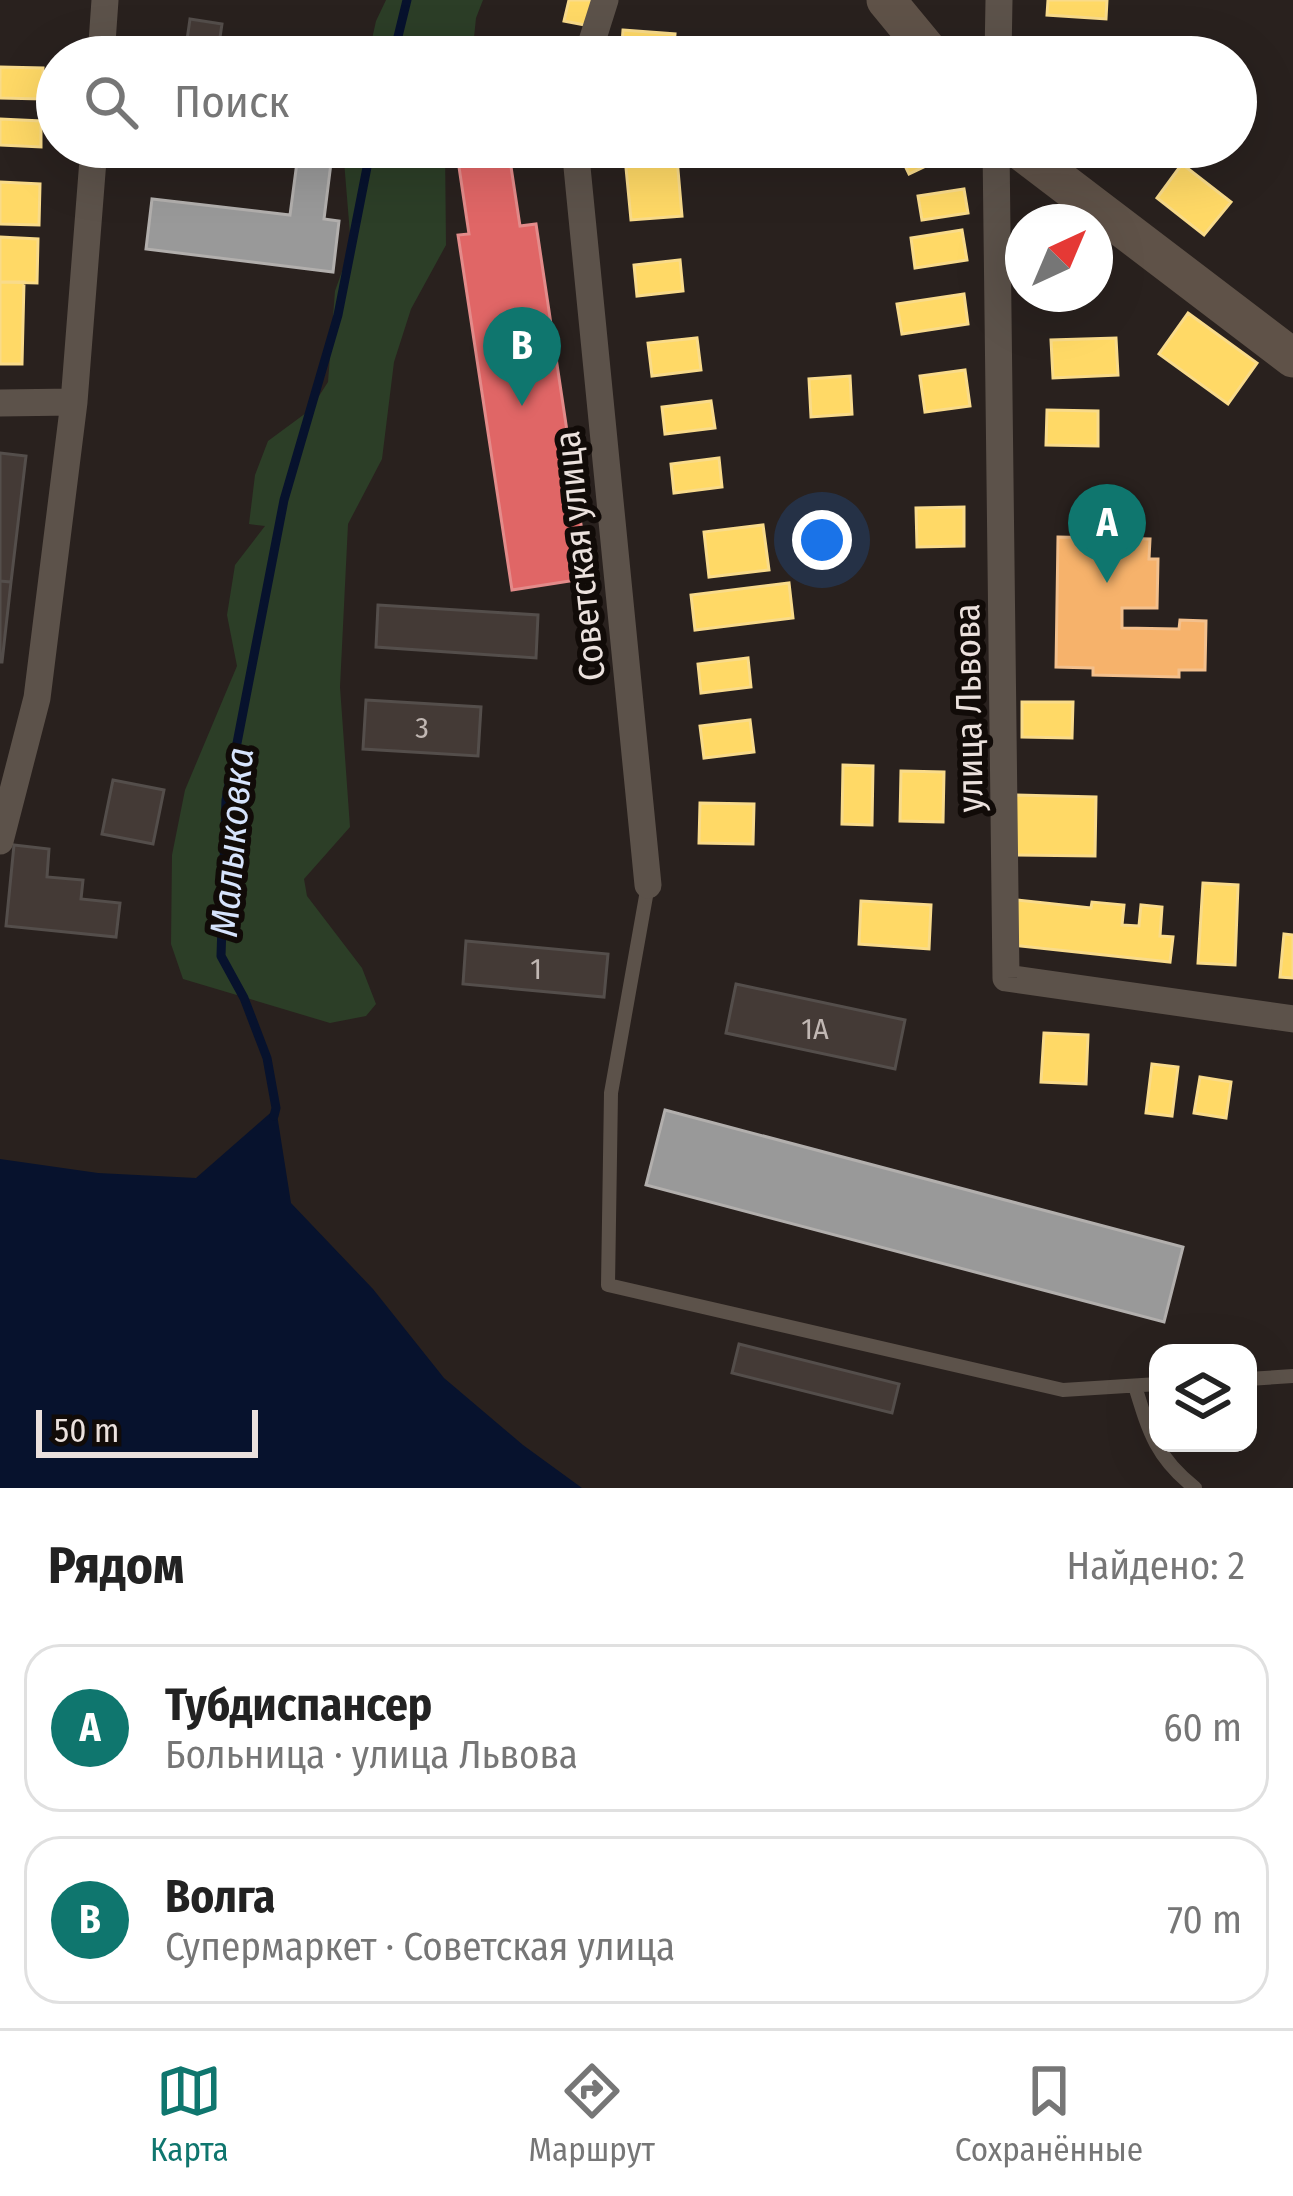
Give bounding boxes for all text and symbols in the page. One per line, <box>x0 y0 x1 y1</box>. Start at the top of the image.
search box <box>36 36 1257 168</box>
icon: search <box>78 69 144 135</box>
text: Поиск <box>174 75 289 129</box>
north arrow <box>1005 204 1113 312</box>
pin: B <box>483 307 561 406</box>
street label: Советская улица <box>545 429 615 683</box>
pin: A <box>1068 484 1146 583</box>
your location <box>792 510 852 570</box>
street label: улица Львова <box>945 603 993 813</box>
house number: 3 <box>415 710 429 746</box>
water label: Малыковка <box>201 745 263 939</box>
house number: 1 <box>530 951 542 987</box>
house number: 1А <box>801 1011 829 1047</box>
map controls <box>1149 1344 1257 1452</box>
button: layers <box>1149 1344 1257 1452</box>
scale bar <box>36 1404 258 1457</box>
text: 50 m <box>54 1411 119 1451</box>
text: Рядом <box>48 1535 184 1597</box>
text: Найдено: 2 <box>1067 1543 1245 1589</box>
text: Тубдиспансер <box>165 1678 432 1732</box>
text: A <box>79 1705 101 1751</box>
text: 60 m <box>1163 1705 1242 1751</box>
text: Больница · улица Львова <box>165 1732 578 1778</box>
text: Волга <box>165 1870 275 1924</box>
text: B <box>79 1897 101 1943</box>
text: 70 m <box>1167 1897 1242 1943</box>
text: Супермаркет · Советская улица <box>165 1924 675 1970</box>
tab: Карта <box>150 2058 229 2170</box>
tab: Маршрут <box>529 2058 655 2170</box>
tab: Сохранённые <box>955 2058 1143 2170</box>

